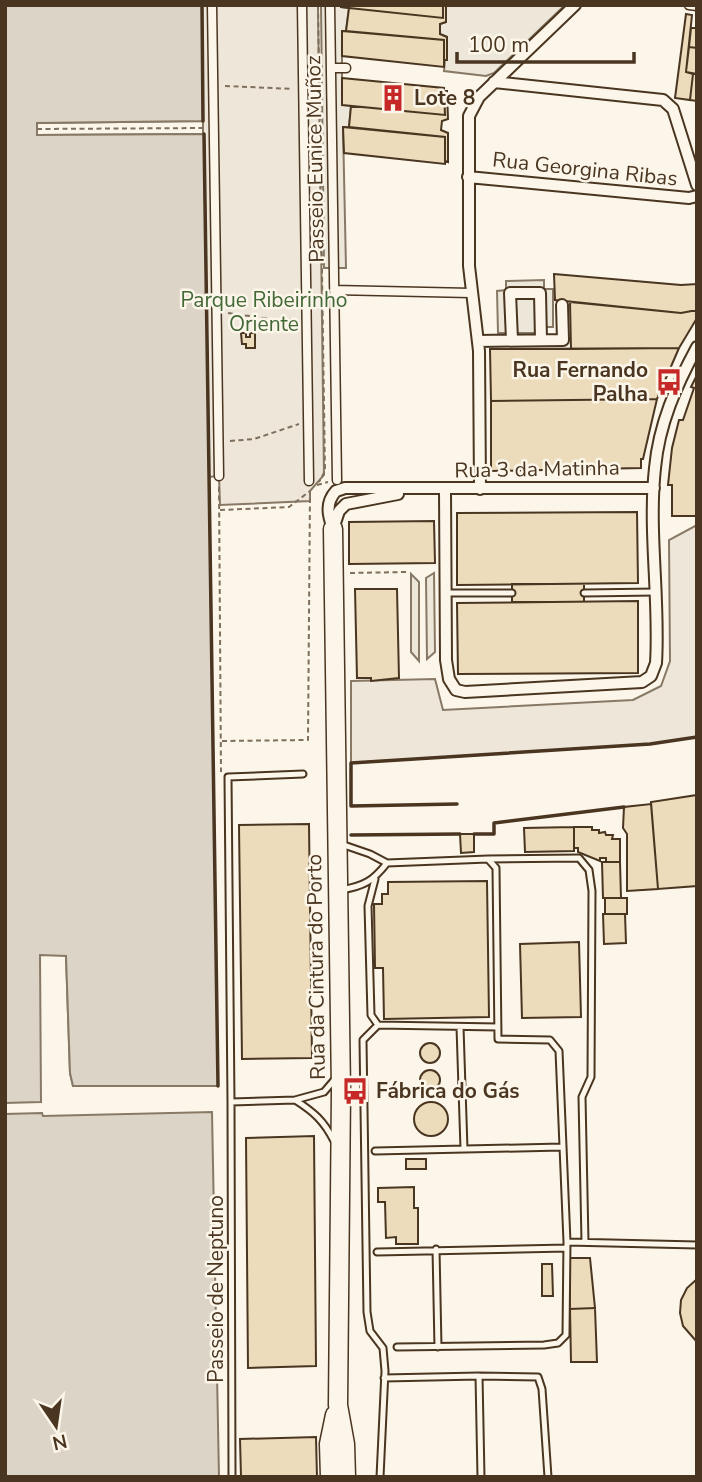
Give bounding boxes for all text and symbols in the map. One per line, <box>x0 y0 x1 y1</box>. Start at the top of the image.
scale bar <box>457 21 634 65</box>
text: 100 m <box>468 31 529 59</box>
street label: Passeio Eunice Muñoz <box>299 55 331 263</box>
building icon: Lote 8 <box>378 83 408 113</box>
place label: Lote 8 <box>414 84 475 112</box>
street label: Rua Georgina Ribas <box>491 145 679 193</box>
park label: Parque Ribeirinho Oriente <box>180 286 348 338</box>
place label: Rua Fernando Palha <box>512 356 648 408</box>
bus stop icon: Rua Fernando Palha <box>654 367 684 397</box>
street label: Rua 3 da Matinha <box>454 454 620 484</box>
street label: Rua da Cintura do Porto <box>300 854 332 1080</box>
bus stop icon: Fábrica do Gás <box>340 1076 370 1106</box>
place label: Fábrica do Gás <box>376 1077 520 1105</box>
street label: Passeio de Neptuno <box>202 1195 230 1383</box>
north arrow <box>21 1391 91 1461</box>
text: N <box>50 1427 69 1456</box>

